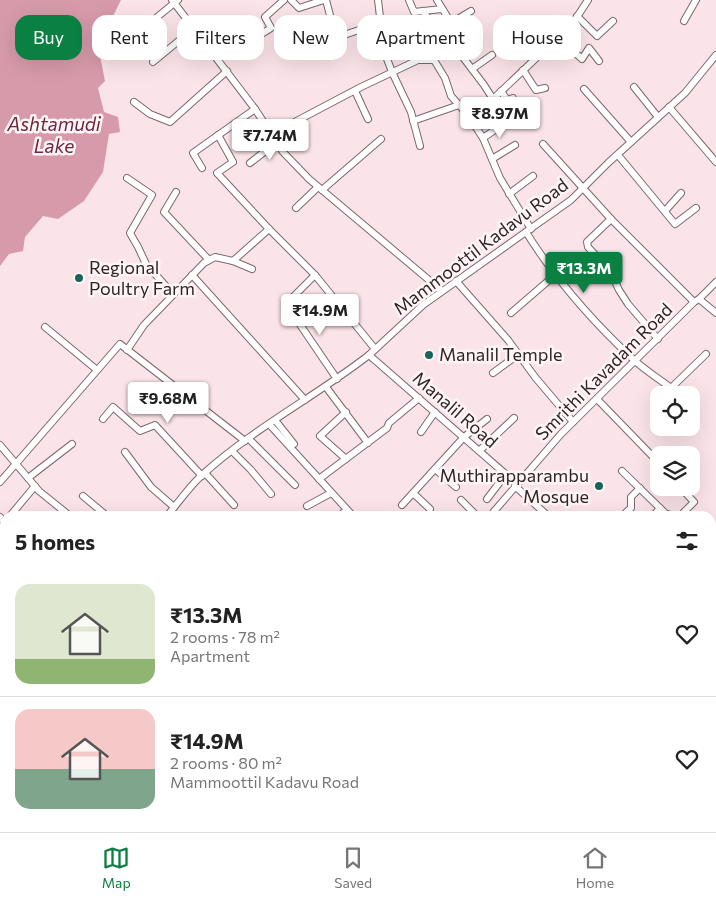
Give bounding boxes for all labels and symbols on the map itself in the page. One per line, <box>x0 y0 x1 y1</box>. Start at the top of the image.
pin: ₹8.97M <box>459 96 541 139</box>
water label: Ashtamudi Lake <box>6 112 102 157</box>
pin: ₹7.74M <box>229 119 311 161</box>
street label: Mammoottil Kadavu Road <box>389 173 572 319</box>
pin: ₹13.3M <box>543 252 625 294</box>
place label: Regional Poultry Farm <box>89 256 195 299</box>
marker: Regional Poultry Farm <box>73 272 85 284</box>
pin: ₹14.9M <box>279 294 361 336</box>
street label: Smrithi Kavadam Road <box>530 298 676 444</box>
place label: Manalil Temple <box>439 343 562 365</box>
marker: Manalil Temple <box>423 349 435 361</box>
street label: Manalil Road <box>409 366 503 452</box>
pin: ₹9.68M <box>127 382 209 424</box>
place label: Muthirapparambu Mosque <box>439 464 589 507</box>
marker: Muthirapparambu Mosque <box>593 480 605 492</box>

